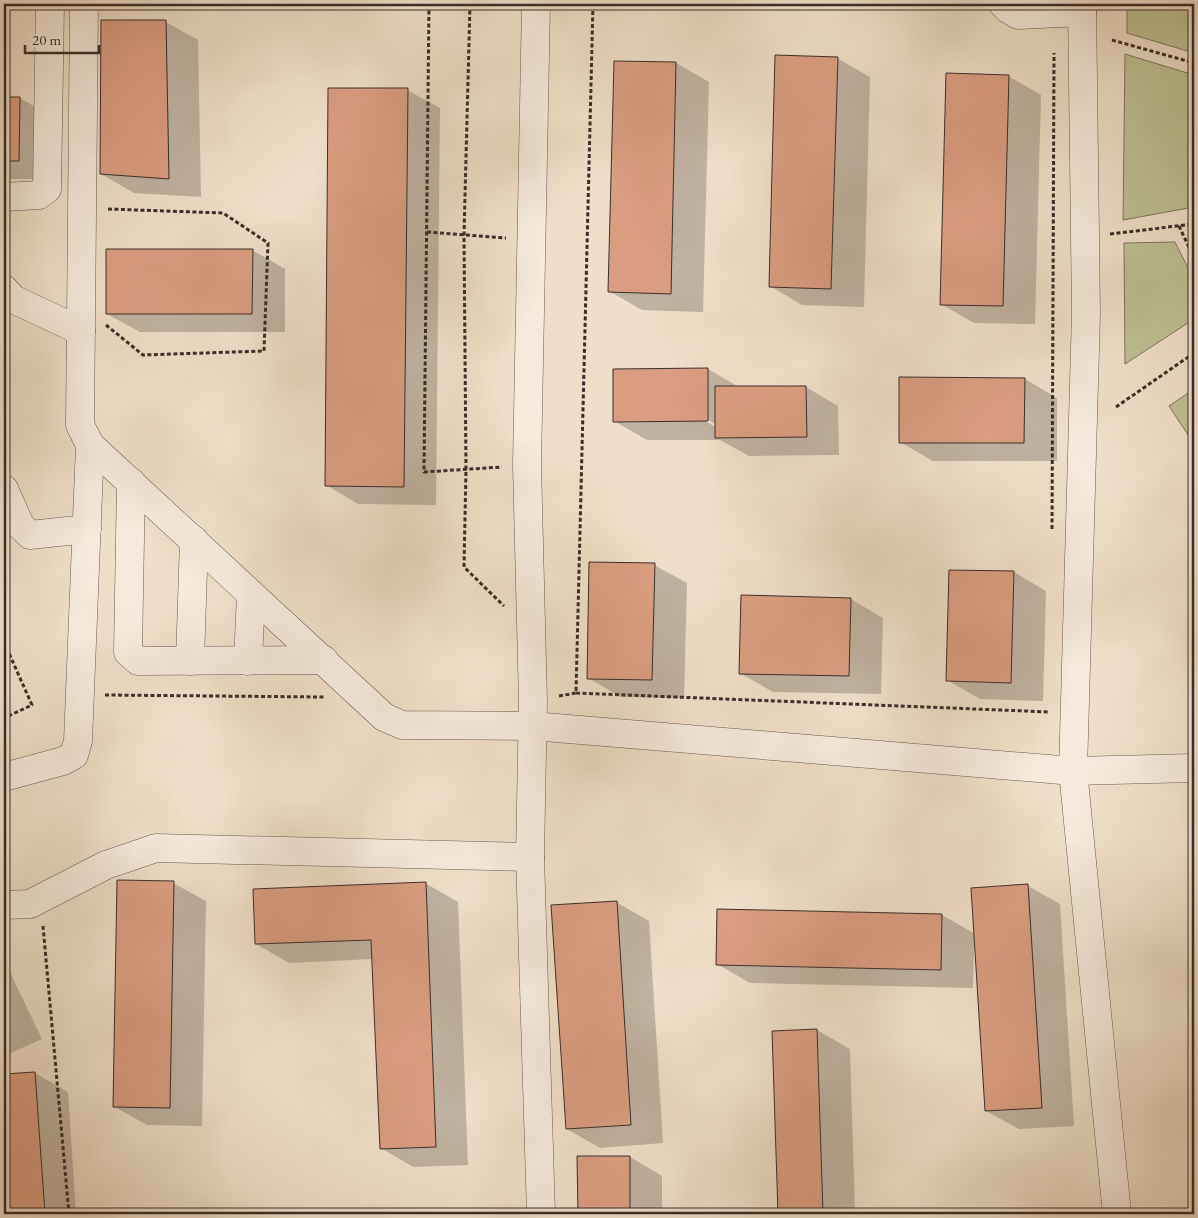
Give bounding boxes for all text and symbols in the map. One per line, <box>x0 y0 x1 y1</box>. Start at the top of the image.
scale bar <box>25 22 99 54</box>
text: 20 m <box>32 30 61 49</box>

